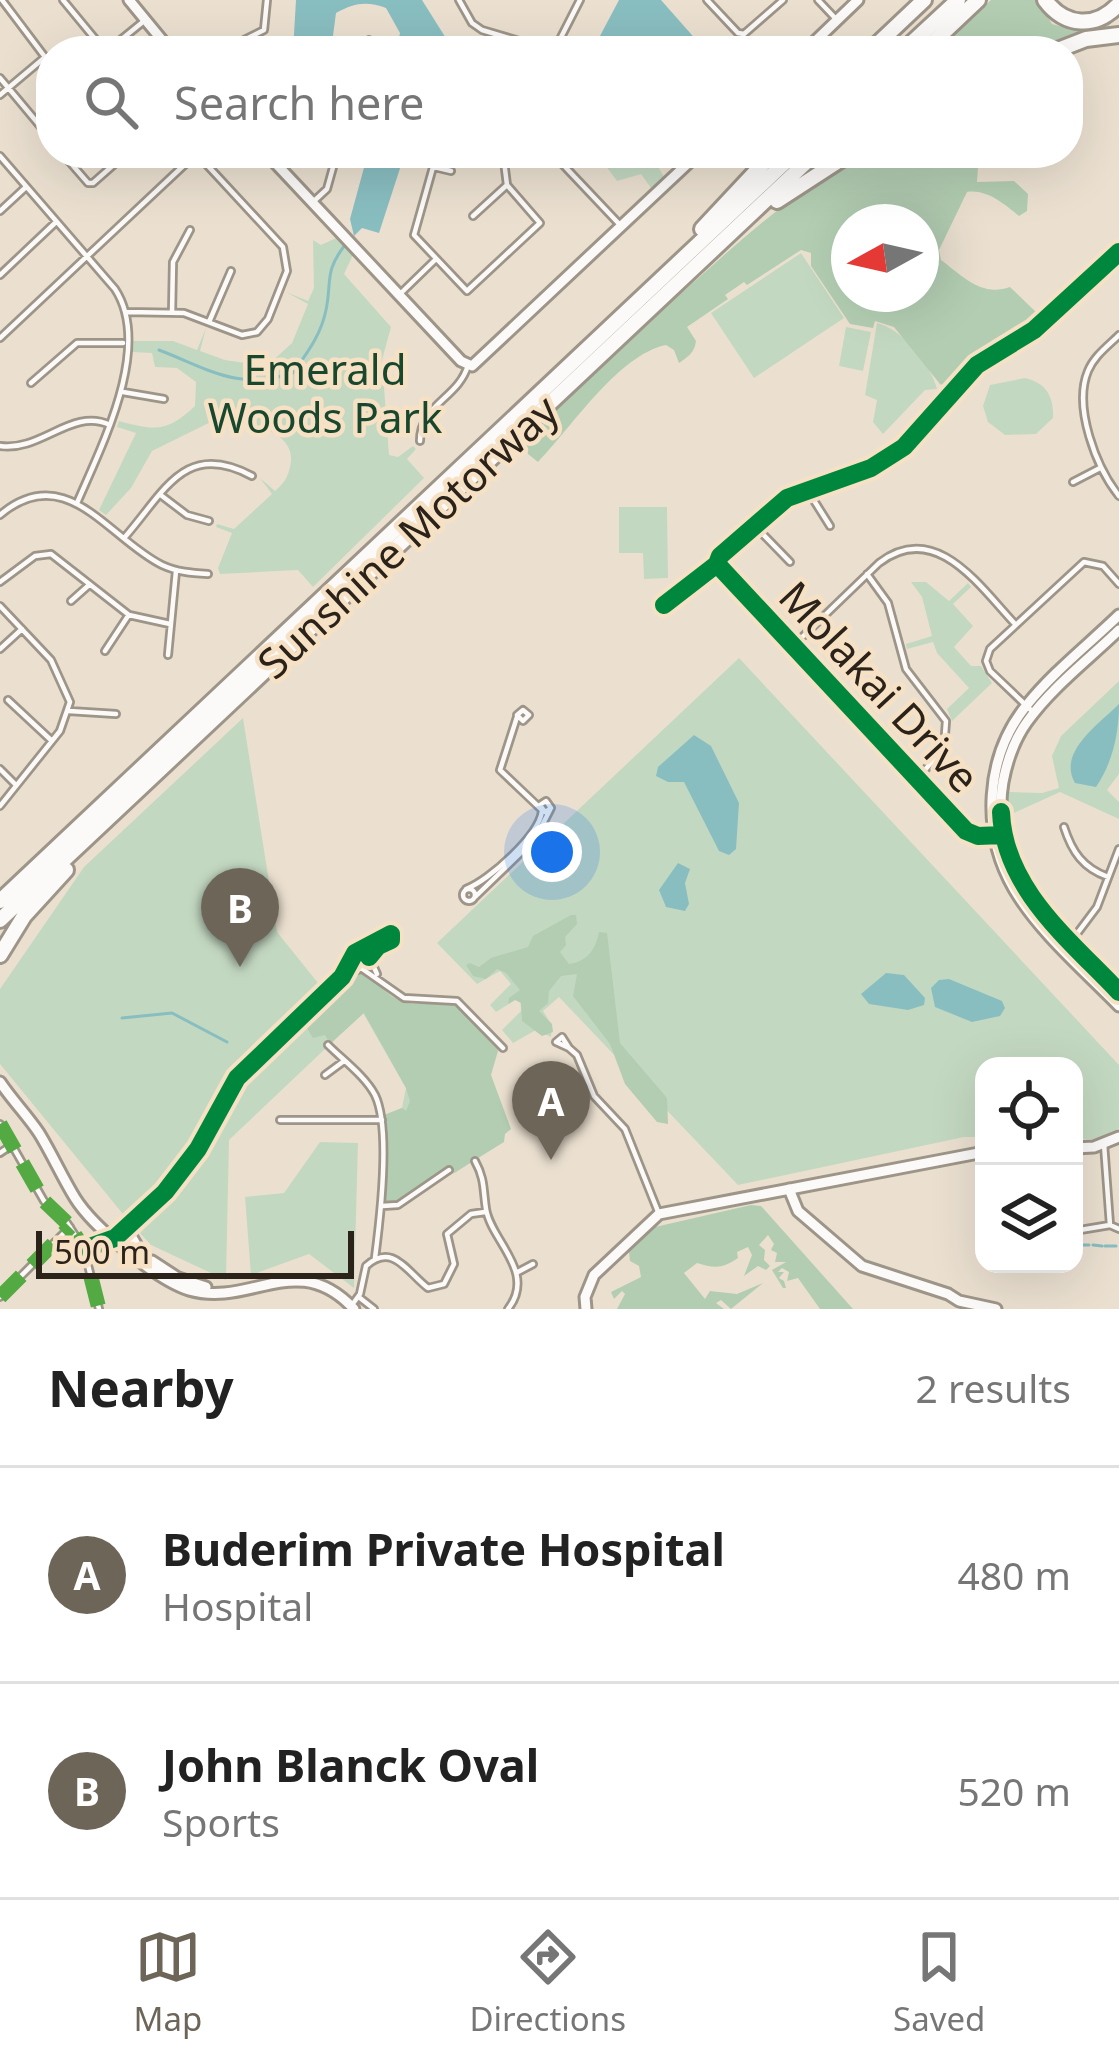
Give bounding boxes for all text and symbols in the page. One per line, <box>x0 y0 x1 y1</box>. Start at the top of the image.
search box <box>36 36 1083 168</box>
icon: search <box>78 69 144 135</box>
text: Search here <box>174 72 424 133</box>
north arrow <box>831 204 939 312</box>
park label: Emerald Woods Park <box>208 340 443 445</box>
street label: Sunshine Motorway <box>244 381 570 690</box>
street label: Molakai Drive <box>767 568 993 804</box>
your location <box>522 822 582 882</box>
pin: B <box>201 868 279 967</box>
map controls <box>975 1057 1083 1273</box>
button: locate <box>975 1057 1083 1165</box>
pin: A <box>512 1061 590 1160</box>
button: layers <box>975 1165 1083 1273</box>
scale bar <box>36 1225 354 1278</box>
text: 500 m <box>54 1229 150 1274</box>
text: Nearby <box>48 1352 234 1422</box>
text: 2 results <box>916 1361 1071 1414</box>
text: Buderim Private Hospital <box>162 1518 725 1579</box>
text: A <box>74 1548 101 1601</box>
text: 480 m <box>957 1548 1071 1601</box>
text: Hospital <box>162 1579 313 1632</box>
text: John Blanck Oval <box>162 1734 539 1795</box>
text: B <box>74 1764 100 1817</box>
text: 520 m <box>957 1764 1071 1817</box>
text: Sports <box>162 1795 280 1848</box>
tab: Map <box>134 1924 202 2041</box>
tab: Directions <box>469 1924 626 2041</box>
tab: Saved <box>893 1924 985 2041</box>

